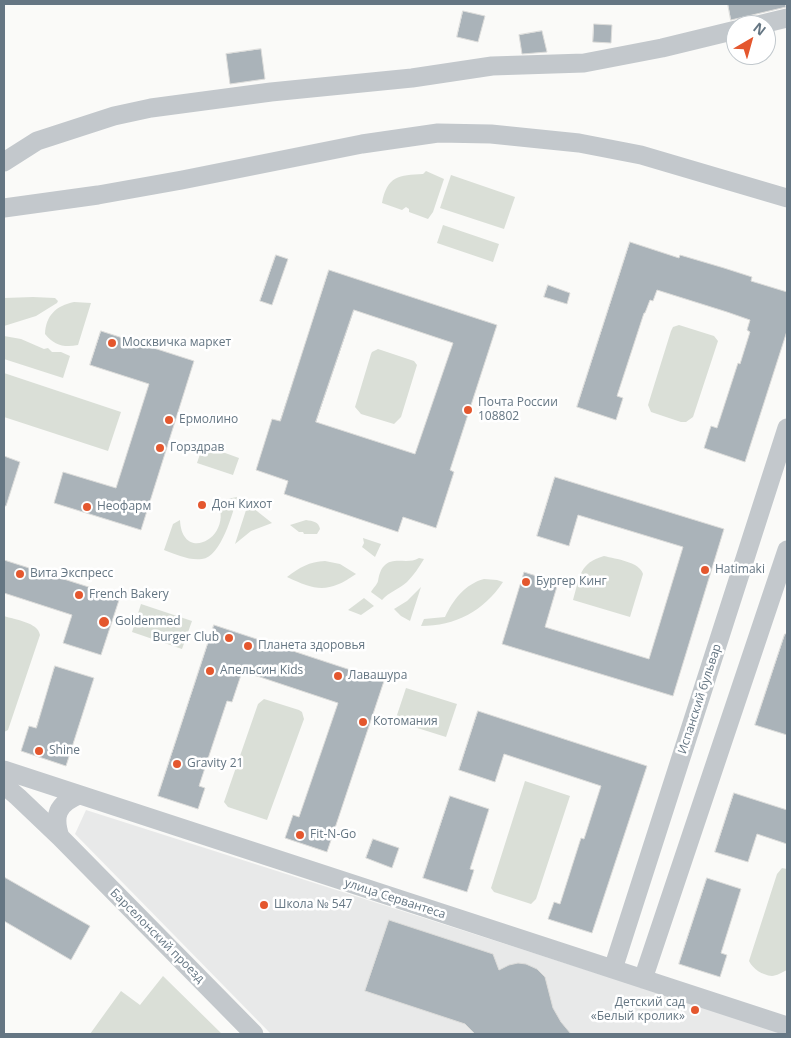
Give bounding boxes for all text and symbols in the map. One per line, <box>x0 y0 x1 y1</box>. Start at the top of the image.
north arrow <box>726 15 776 65</box>
text: N <box>750 18 770 40</box>
place label: Москвичка маркет <box>122 336 231 350</box>
marker: Москвичка маркет <box>106 337 118 349</box>
place label: Почта России 108802 <box>478 396 558 424</box>
marker: Почта России 108802 <box>462 404 474 416</box>
place label: Ермолино <box>179 413 238 427</box>
marker: Ермолино <box>163 414 175 426</box>
place label: Горздрав <box>170 441 224 455</box>
marker: Горздрав <box>154 442 166 454</box>
place label: Дон Кихот <box>212 498 272 512</box>
marker: Дон Кихот <box>196 499 208 511</box>
place label: Неофарм <box>97 500 151 514</box>
marker: Неофарм <box>81 501 93 513</box>
place label: Hatimaki <box>715 563 765 577</box>
marker: Hatimaki <box>699 564 711 576</box>
place label: Вита Экспресс <box>30 567 113 581</box>
marker: Вита Экспресс <box>14 568 26 580</box>
place label: Бургер Кинг <box>536 575 607 589</box>
marker: Бургер Кинг <box>520 576 532 588</box>
place label: French Bakery <box>89 588 169 602</box>
marker: French Bakery <box>73 589 85 601</box>
marker: Goldenmed <box>97 615 111 629</box>
place label: Goldenmed <box>115 615 181 629</box>
place label: Burger Club <box>152 631 219 645</box>
marker: Burger Club <box>223 632 235 644</box>
place label: Планета здоровья <box>258 639 365 653</box>
marker: Планета здоровья <box>242 640 254 652</box>
street label: Испанский бульвар <box>675 642 725 756</box>
place label: Апельсин Kids <box>220 664 303 678</box>
marker: Апельсин Kids <box>204 665 216 677</box>
place label: Лавашура <box>348 669 407 683</box>
marker: Лавашура <box>332 670 344 682</box>
place label: Котомания <box>373 715 438 729</box>
marker: Котомания <box>357 716 369 728</box>
place label: Shine <box>49 744 80 758</box>
marker: Shine <box>33 745 45 757</box>
place label: Gravity 21 <box>187 757 243 771</box>
marker: Gravity 21 <box>171 758 183 770</box>
place label: Fit-N-Go <box>310 828 356 842</box>
marker: Fit-N-Go <box>294 829 306 841</box>
street label: улица Сервантеса <box>343 876 447 922</box>
street label: Барселонский проезд <box>107 886 207 986</box>
place label: Школа № 547 <box>274 898 352 912</box>
marker: Школа № 547 <box>258 899 270 911</box>
place label: Детский сад «Белый кролик» <box>591 996 685 1024</box>
marker: Детский сад «Белый кролик» <box>689 1004 701 1016</box>

